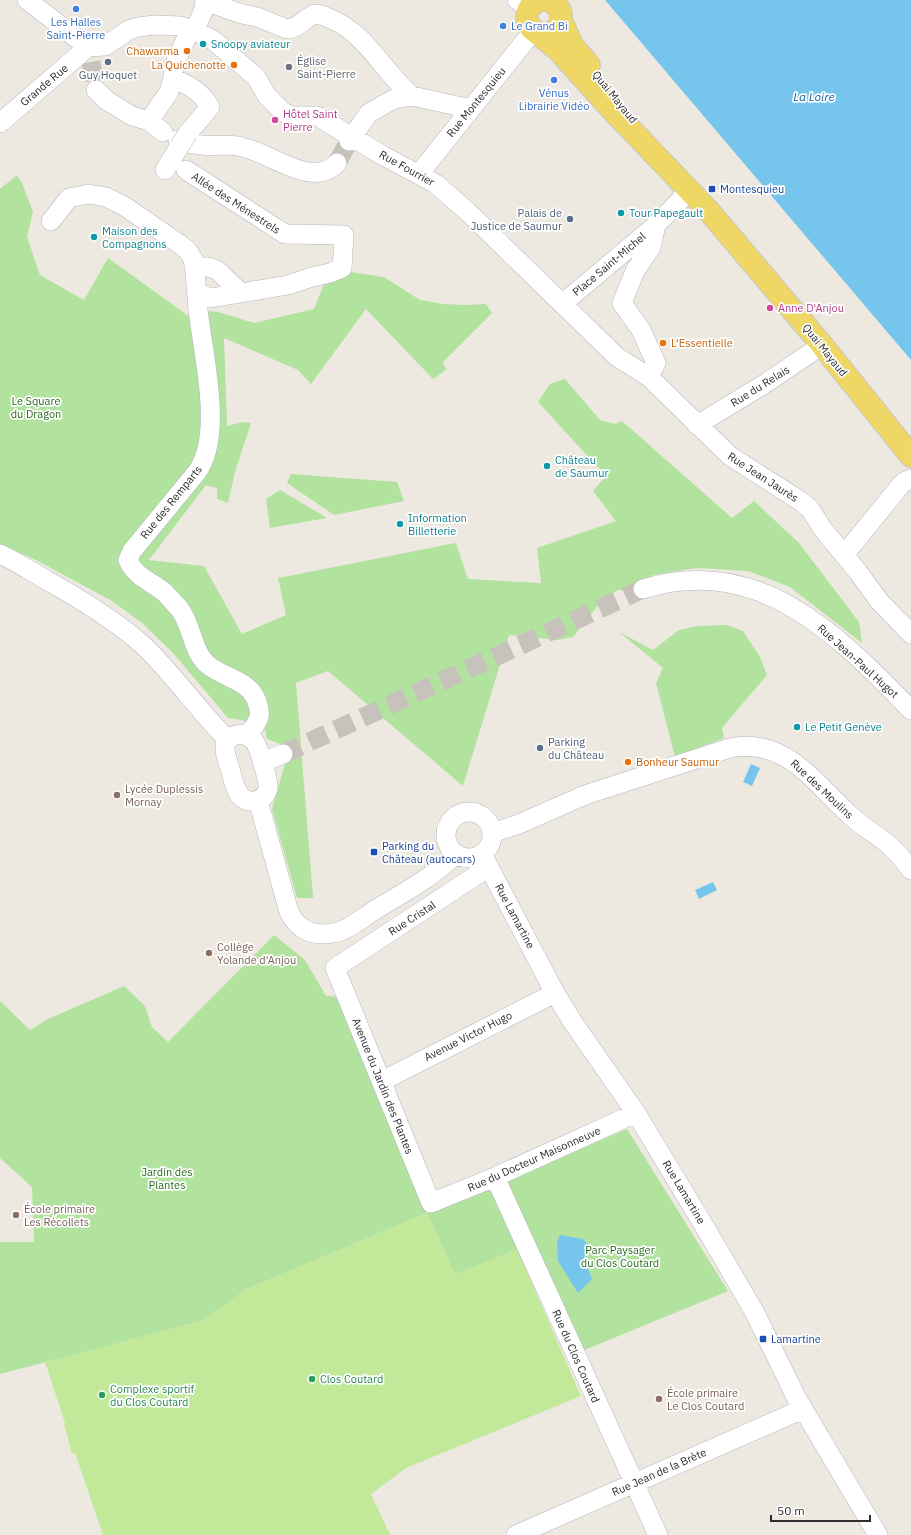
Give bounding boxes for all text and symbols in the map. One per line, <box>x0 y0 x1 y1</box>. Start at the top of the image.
marker: Les Halles Saint-Pierre <box>71 4 81 14</box>
place label: Les Halles Saint-Pierre <box>47 15 105 42</box>
place label: Le Grand Bi <box>511 19 568 33</box>
marker: Le Grand Bi <box>498 21 508 31</box>
place label: Snoopy aviateur <box>211 37 290 51</box>
marker: Snoopy aviateur <box>198 39 208 49</box>
place label: Chawarma <box>126 44 179 58</box>
marker: Chawarma <box>182 46 192 56</box>
place label: Église Saint-Pierre <box>297 54 356 81</box>
marker: Guy Hoquet <box>103 57 113 67</box>
place label: La Quichenotte <box>151 58 226 72</box>
marker: La Quichenotte <box>229 60 239 70</box>
street label: Grande Rue <box>17 61 71 109</box>
marker: Église Saint-Pierre <box>284 62 294 72</box>
street label: Rue Montesquieu <box>443 64 509 140</box>
place label: Guy Hoquet <box>79 68 137 82</box>
street label: Quai Mayaud <box>589 68 641 126</box>
marker: Vénus Librairie Vidéo <box>549 75 559 85</box>
place label: Vénus Librairie Vidéo <box>519 86 589 113</box>
water label: La Loire <box>793 89 835 104</box>
place label: Hôtel Saint Pierre <box>283 107 338 134</box>
marker: Hôtel Saint Pierre <box>270 115 280 125</box>
street label: Rue Fourrier <box>377 147 437 189</box>
street label: Allée des Ménestrels <box>189 169 283 237</box>
place label: Montesquieu <box>720 182 784 196</box>
marker: Montesquieu <box>707 184 717 194</box>
place label: Palais de Justice de Saumur <box>471 206 562 233</box>
place label: Tour Papegault <box>629 206 703 220</box>
marker: Tour Papegault <box>616 208 626 218</box>
marker: Palais de Justice de Saumur <box>565 214 575 224</box>
place label: Maison des Compagnons <box>102 224 167 251</box>
street label: Place Saint-Michel <box>569 229 649 299</box>
marker: Maison des Compagnons <box>89 232 99 242</box>
place label: Anne D'Anjou <box>778 301 844 315</box>
marker: Anne D'Anjou <box>765 303 775 313</box>
street label: Quai Mayaud <box>799 321 851 379</box>
place label: L‘Essentielle <box>671 336 733 350</box>
marker: L‘Essentielle <box>658 338 668 348</box>
street label: Rue du Relais <box>728 362 792 410</box>
park label: Le Square du Dragon <box>11 394 61 421</box>
street label: Rue Jean Jaurès <box>725 449 801 505</box>
place label: Château de Saumur <box>555 453 608 480</box>
marker: Château de Saumur <box>542 461 552 471</box>
street label: Rue des Remparts <box>137 462 205 542</box>
place label: Information Billetterie <box>408 511 467 538</box>
marker: Information Billetterie <box>395 519 405 529</box>
street label: Rue Jean-Paul Hugot <box>815 621 901 701</box>
place label: Le Petit Genève <box>805 720 882 734</box>
marker: Le Petit Genève <box>792 722 802 732</box>
place label: Parking du Château <box>548 735 604 762</box>
marker: Parking du Château <box>535 743 545 753</box>
place label: Bonheur Saumur <box>636 755 719 769</box>
street label: Rue des Moulins <box>788 756 856 822</box>
marker: Bonheur Saumur <box>623 757 633 767</box>
place label: Lycée Duplessis Mornay <box>125 782 203 809</box>
marker: Lycée Duplessis Mornay <box>112 790 122 800</box>
place label: Parking du Château (autocars) <box>382 839 476 866</box>
marker: Parking du Château (autocars) <box>369 847 379 857</box>
street label: Rue Lamartine <box>492 881 538 951</box>
street label: Rue Cristal <box>386 898 438 938</box>
place label: Collège Yolande d'Anjou <box>217 940 296 967</box>
marker: Collège Yolande d'Anjou <box>204 948 214 958</box>
street label: Avenue Victor Hugo <box>422 1008 514 1064</box>
street label: Avenue du Jardin des Plantes <box>349 1016 417 1156</box>
street label: Rue du Docteur Maisonneuve <box>465 1123 603 1195</box>
street label: Rue Lamartine <box>660 1158 708 1226</box>
park label: Jardin des Plantes <box>141 1165 193 1192</box>
place label: École primaire Les Récollets <box>24 1202 95 1229</box>
marker: École primaire Les Récollets <box>11 1210 21 1220</box>
park label: Parc Paysager du Clos Coutard <box>581 1243 659 1270</box>
street label: Rue du Clos Coutard <box>549 1307 603 1405</box>
place label: Lamartine <box>771 1332 821 1346</box>
marker: Lamartine <box>758 1334 768 1344</box>
place label: Clos Coutard <box>320 1372 383 1386</box>
marker: Clos Coutard <box>307 1374 317 1384</box>
place label: Complexe sportif du Clos Coutard <box>110 1382 195 1409</box>
place label: École primaire Le Clos Coutard <box>667 1386 744 1413</box>
marker: Complexe sportif du Clos Coutard <box>97 1390 107 1400</box>
marker: École primaire Le Clos Coutard <box>654 1394 664 1404</box>
street label: Rue Jean de la Brète <box>610 1445 708 1499</box>
scale bar <box>771 1497 870 1523</box>
text: 50 m <box>777 1503 805 1518</box>

